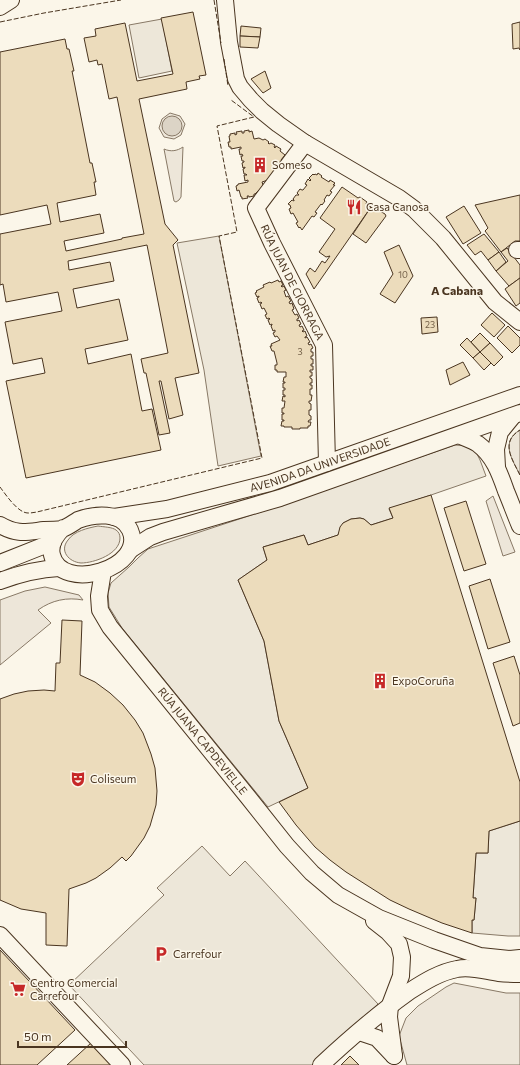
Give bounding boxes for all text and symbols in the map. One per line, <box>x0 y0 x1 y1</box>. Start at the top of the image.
building icon: Someso <box>251 156 269 174</box>
place label: Someso <box>272 158 312 171</box>
restaurant icon: Casa Canosa <box>345 198 363 216</box>
place label: Casa Canosa <box>366 200 429 213</box>
street label: RÚA JUAN DE CIORRAGA <box>258 222 327 342</box>
house number: 10 <box>398 269 408 280</box>
district label: A Cabana <box>431 283 483 297</box>
house number: 23 <box>425 319 435 330</box>
house number: 3 <box>297 346 303 357</box>
street label: AVENIDA DA UNIVERSIDADE <box>248 434 392 494</box>
building icon: ExpoCoruña <box>371 672 389 690</box>
place label: ExpoCoruña <box>392 674 454 687</box>
street label: RÚA JUANA CAPDEVIELLE <box>156 685 250 797</box>
theatre icon: Coliseum <box>69 770 87 788</box>
place label: Coliseum <box>90 772 136 785</box>
parking icon: Carrefour <box>152 945 170 963</box>
place label: Carrefour <box>173 947 222 960</box>
place label: Centro Comercial Carrefour <box>30 976 118 1002</box>
supermarket icon: Centro Comercial Carrefour <box>9 980 27 998</box>
scale bar <box>18 1023 126 1049</box>
text: 50 m <box>24 1029 52 1043</box>

